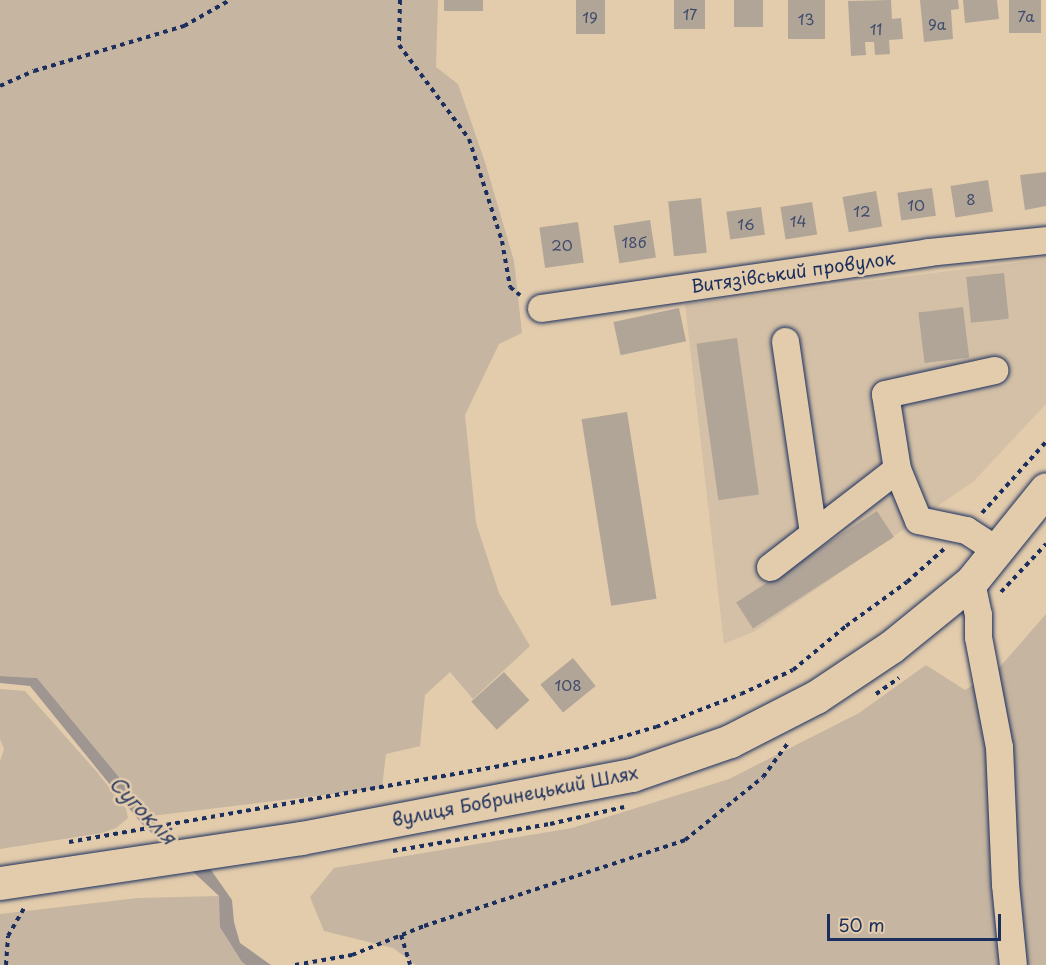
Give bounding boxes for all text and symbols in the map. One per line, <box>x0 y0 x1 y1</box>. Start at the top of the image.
house number: 17 <box>683 5 697 23</box>
house number: 7а <box>1017 7 1035 25</box>
house number: 19 <box>582 8 598 26</box>
house number: 13 <box>798 10 814 28</box>
house number: 9а <box>928 15 946 33</box>
house number: 11 <box>870 20 882 38</box>
house number: 8 <box>966 190 976 208</box>
house number: 10 <box>907 196 925 214</box>
house number: 12 <box>853 202 871 220</box>
house number: 14 <box>790 212 806 230</box>
house number: 16 <box>737 215 755 233</box>
house number: 18б <box>622 233 646 251</box>
house number: 20 <box>551 236 573 254</box>
street label: Витязівський провулок <box>690 247 896 297</box>
house number: 108 <box>554 676 582 694</box>
street label: вулиця Бобринецький Шлях <box>390 761 640 831</box>
water label: Сугоклія <box>105 771 181 849</box>
scale bar <box>830 902 1004 940</box>
text: 50 m <box>838 911 885 938</box>

